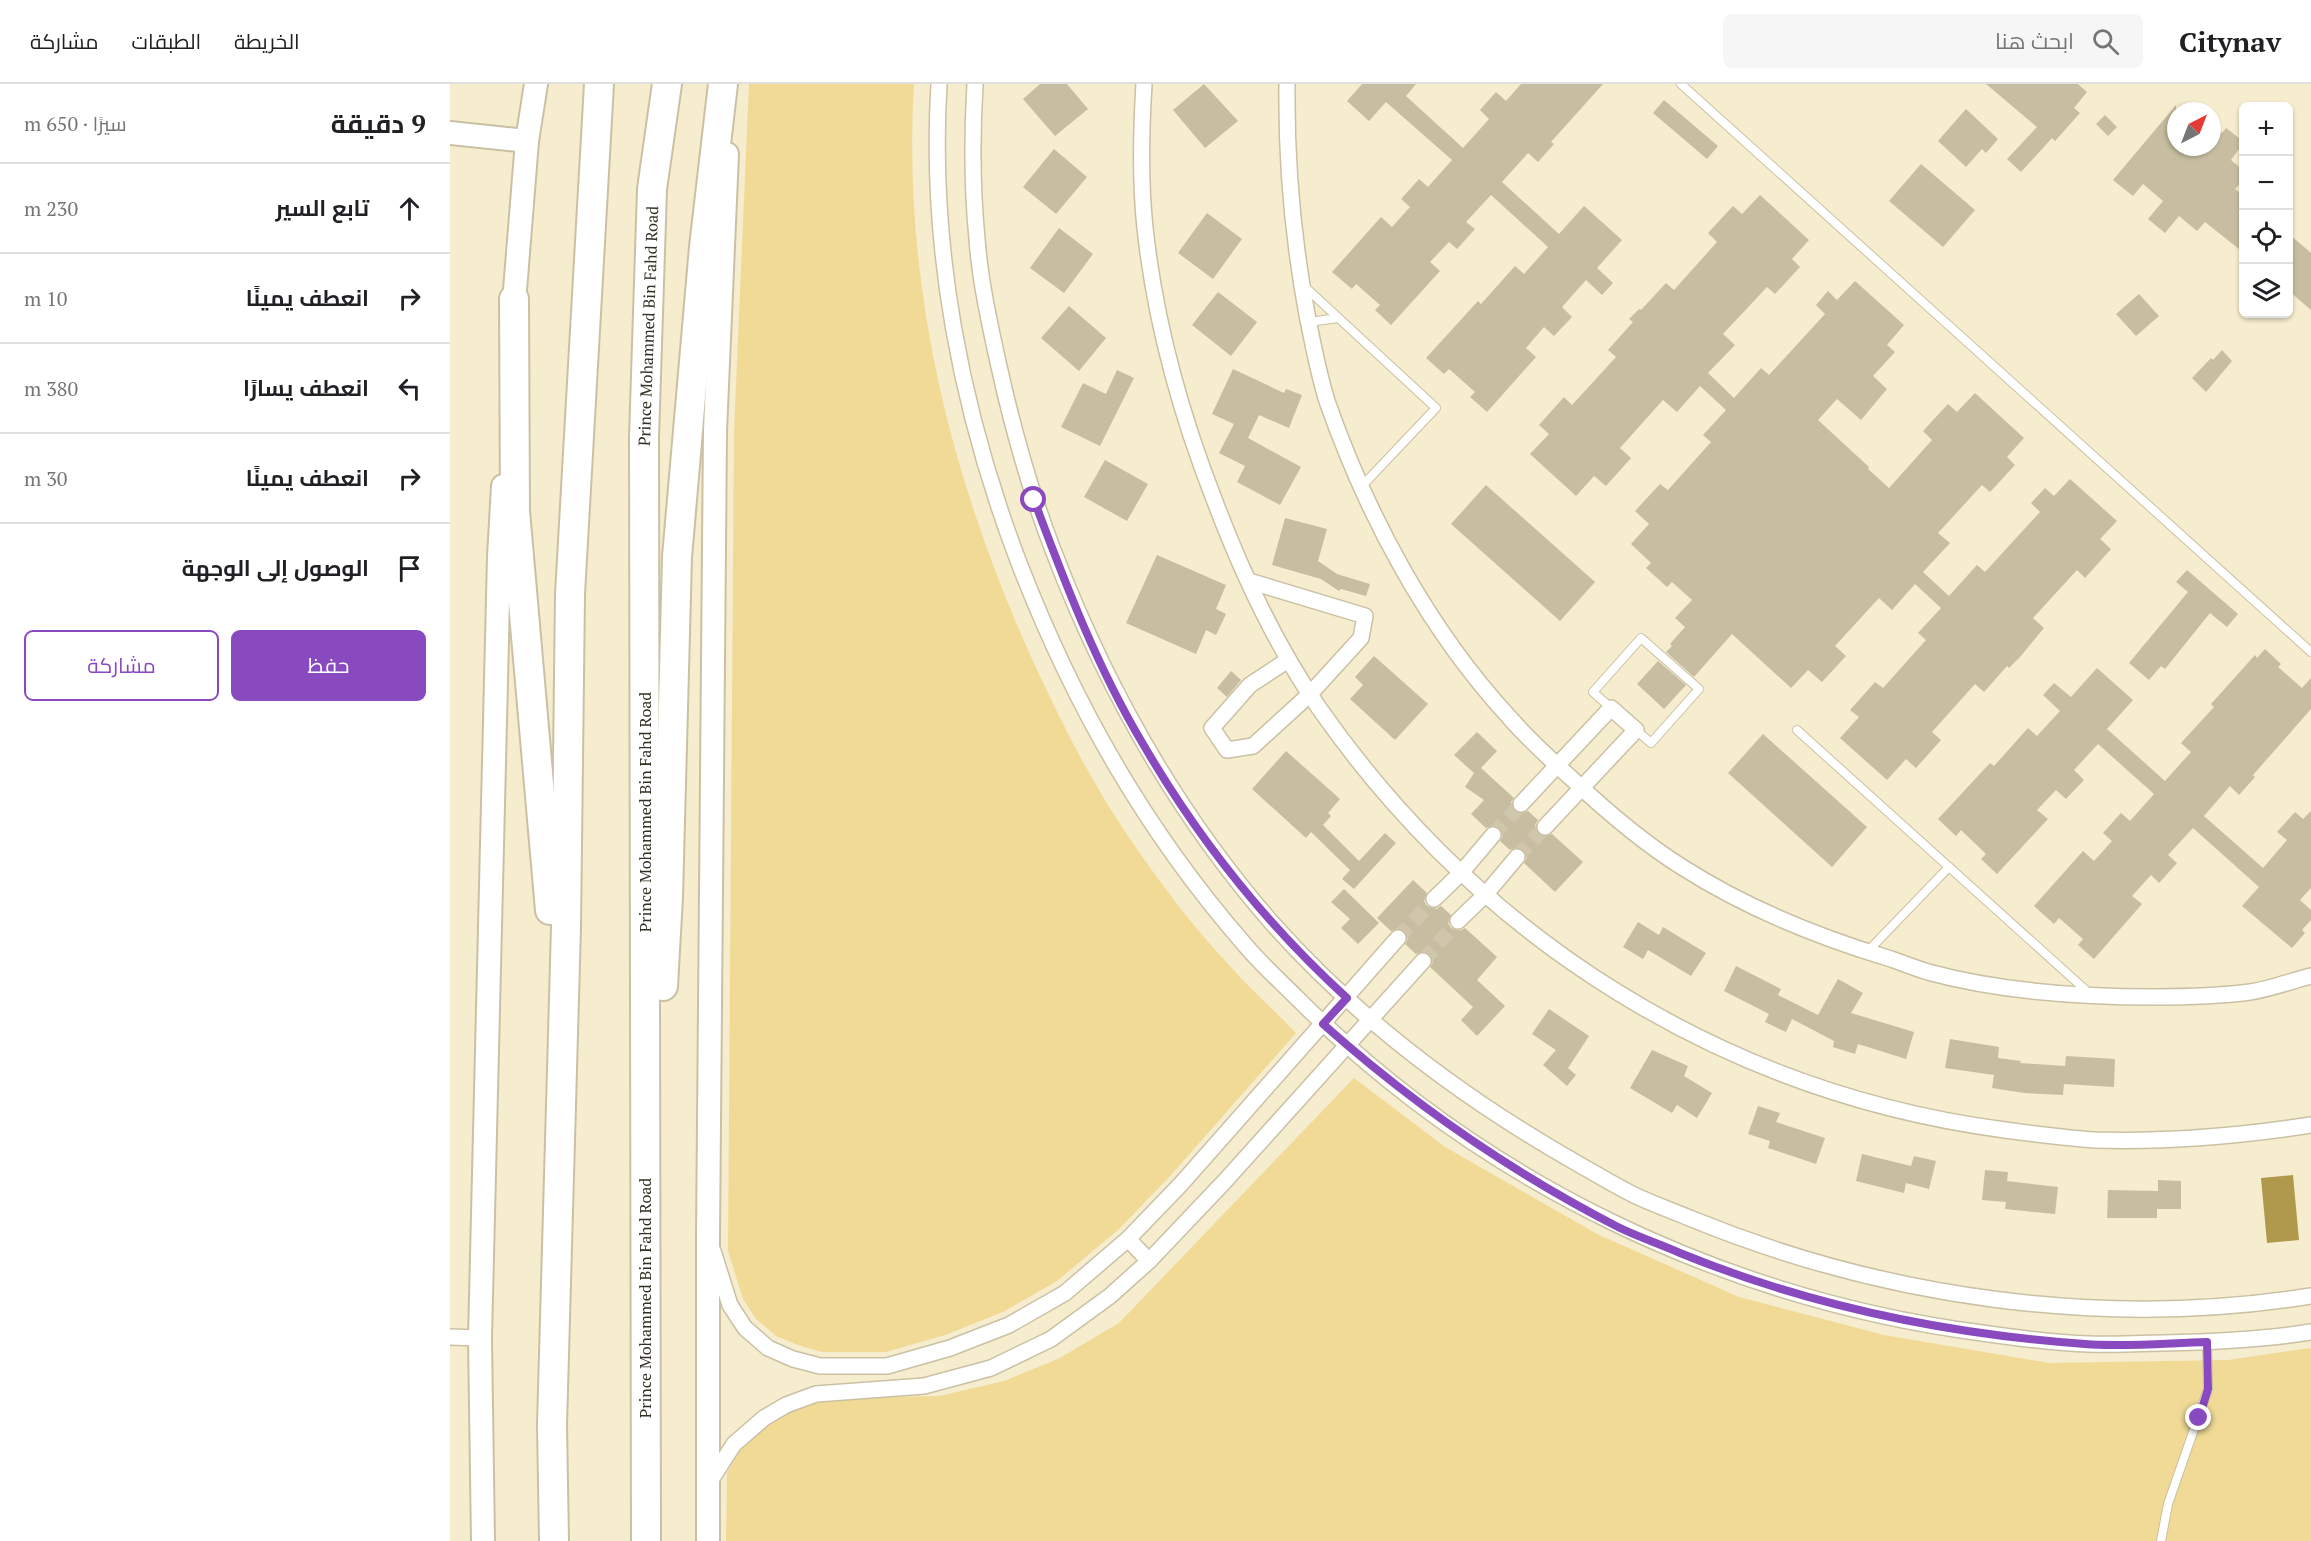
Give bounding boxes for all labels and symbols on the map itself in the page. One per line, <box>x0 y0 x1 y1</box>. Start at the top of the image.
north arrow <box>2167 102 2221 156</box>
street label: Prince Mohammed Bin Fahd Road <box>633 205 663 447</box>
route start <box>1020 486 1046 512</box>
street label: Prince Mohammed Bin Fahd Road <box>634 692 656 932</box>
street label: Prince Mohammed Bin Fahd Road <box>634 1178 656 1418</box>
route end <box>2185 1404 2211 1430</box>

